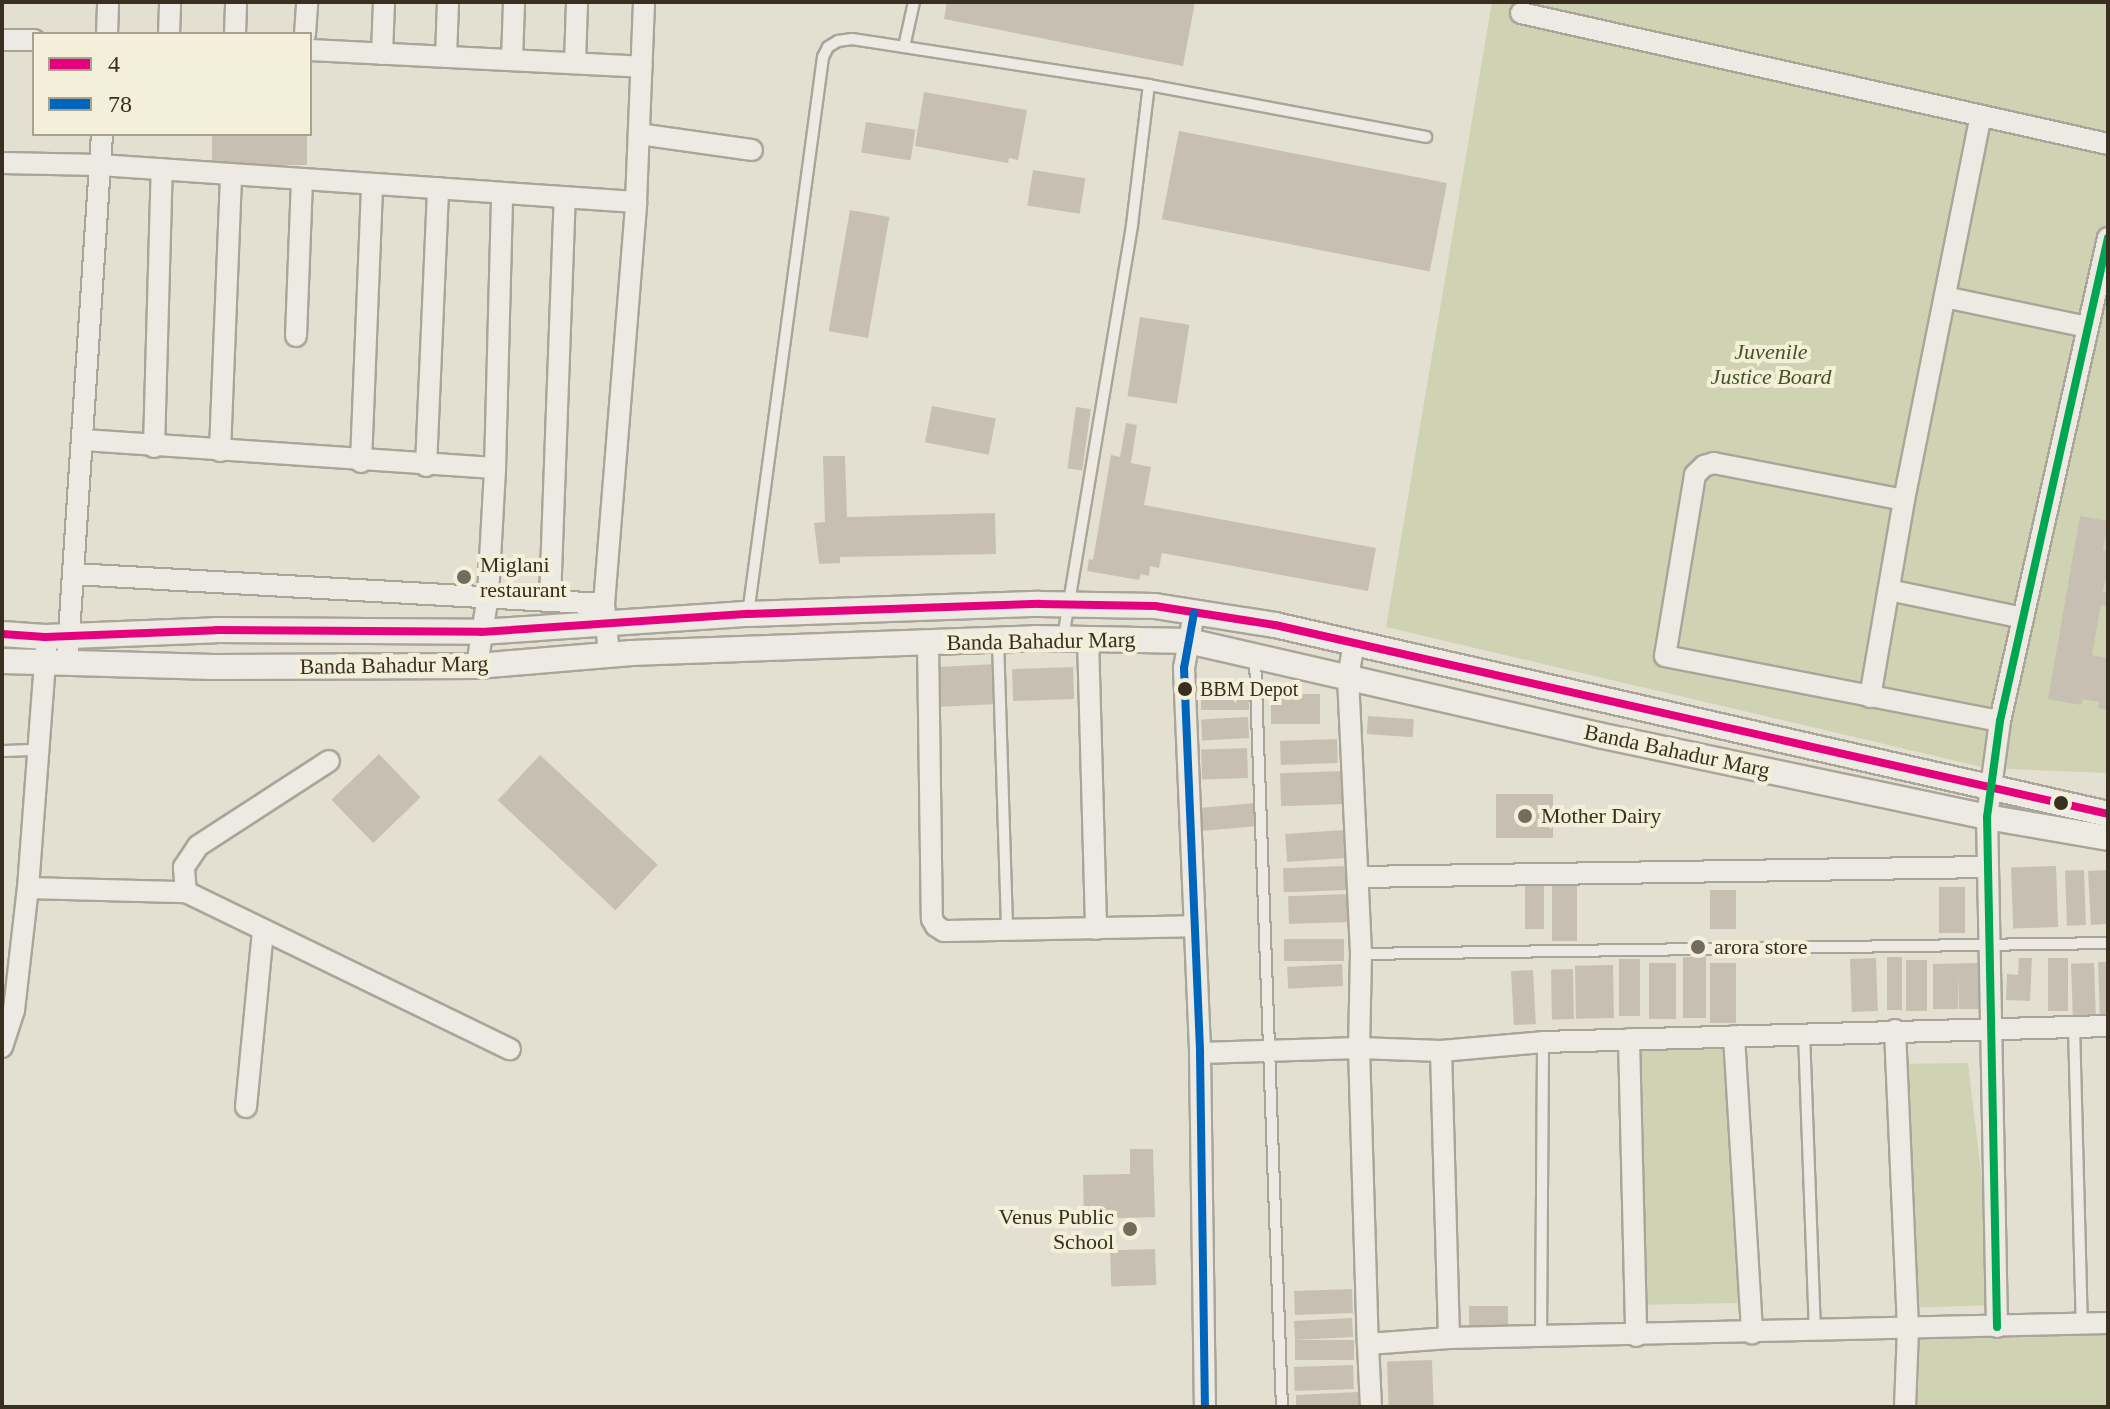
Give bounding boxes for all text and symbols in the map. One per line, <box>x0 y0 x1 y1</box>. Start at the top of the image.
legend <box>32 32 312 136</box>
text: 4 <box>108 51 120 77</box>
text: 78 <box>108 91 132 117</box>
park label: Juvenile Justice Board <box>1704 338 1838 390</box>
place label: Miglani restaurant <box>480 551 588 602</box>
marker: Miglani restaurant <box>455 568 473 586</box>
street label: Banda Bahadur Marg <box>930 626 1152 656</box>
street label: Banda Bahadur Marg <box>283 650 505 680</box>
place label: BBM Depot <box>1200 677 1307 701</box>
marker: BBM Depot <box>1177 681 1193 697</box>
street label: Banda Bahadur Marg <box>1566 715 1788 787</box>
unlabelled marker <box>2053 795 2069 811</box>
place label: Mother Dairy <box>1541 803 1677 829</box>
marker: Mother Dairy <box>1516 807 1534 825</box>
place label: arora store <box>1714 934 1828 960</box>
marker: arora store <box>1689 938 1707 956</box>
place label: Venus Public School <box>983 1203 1114 1254</box>
marker: Venus Public School <box>1121 1220 1139 1238</box>

